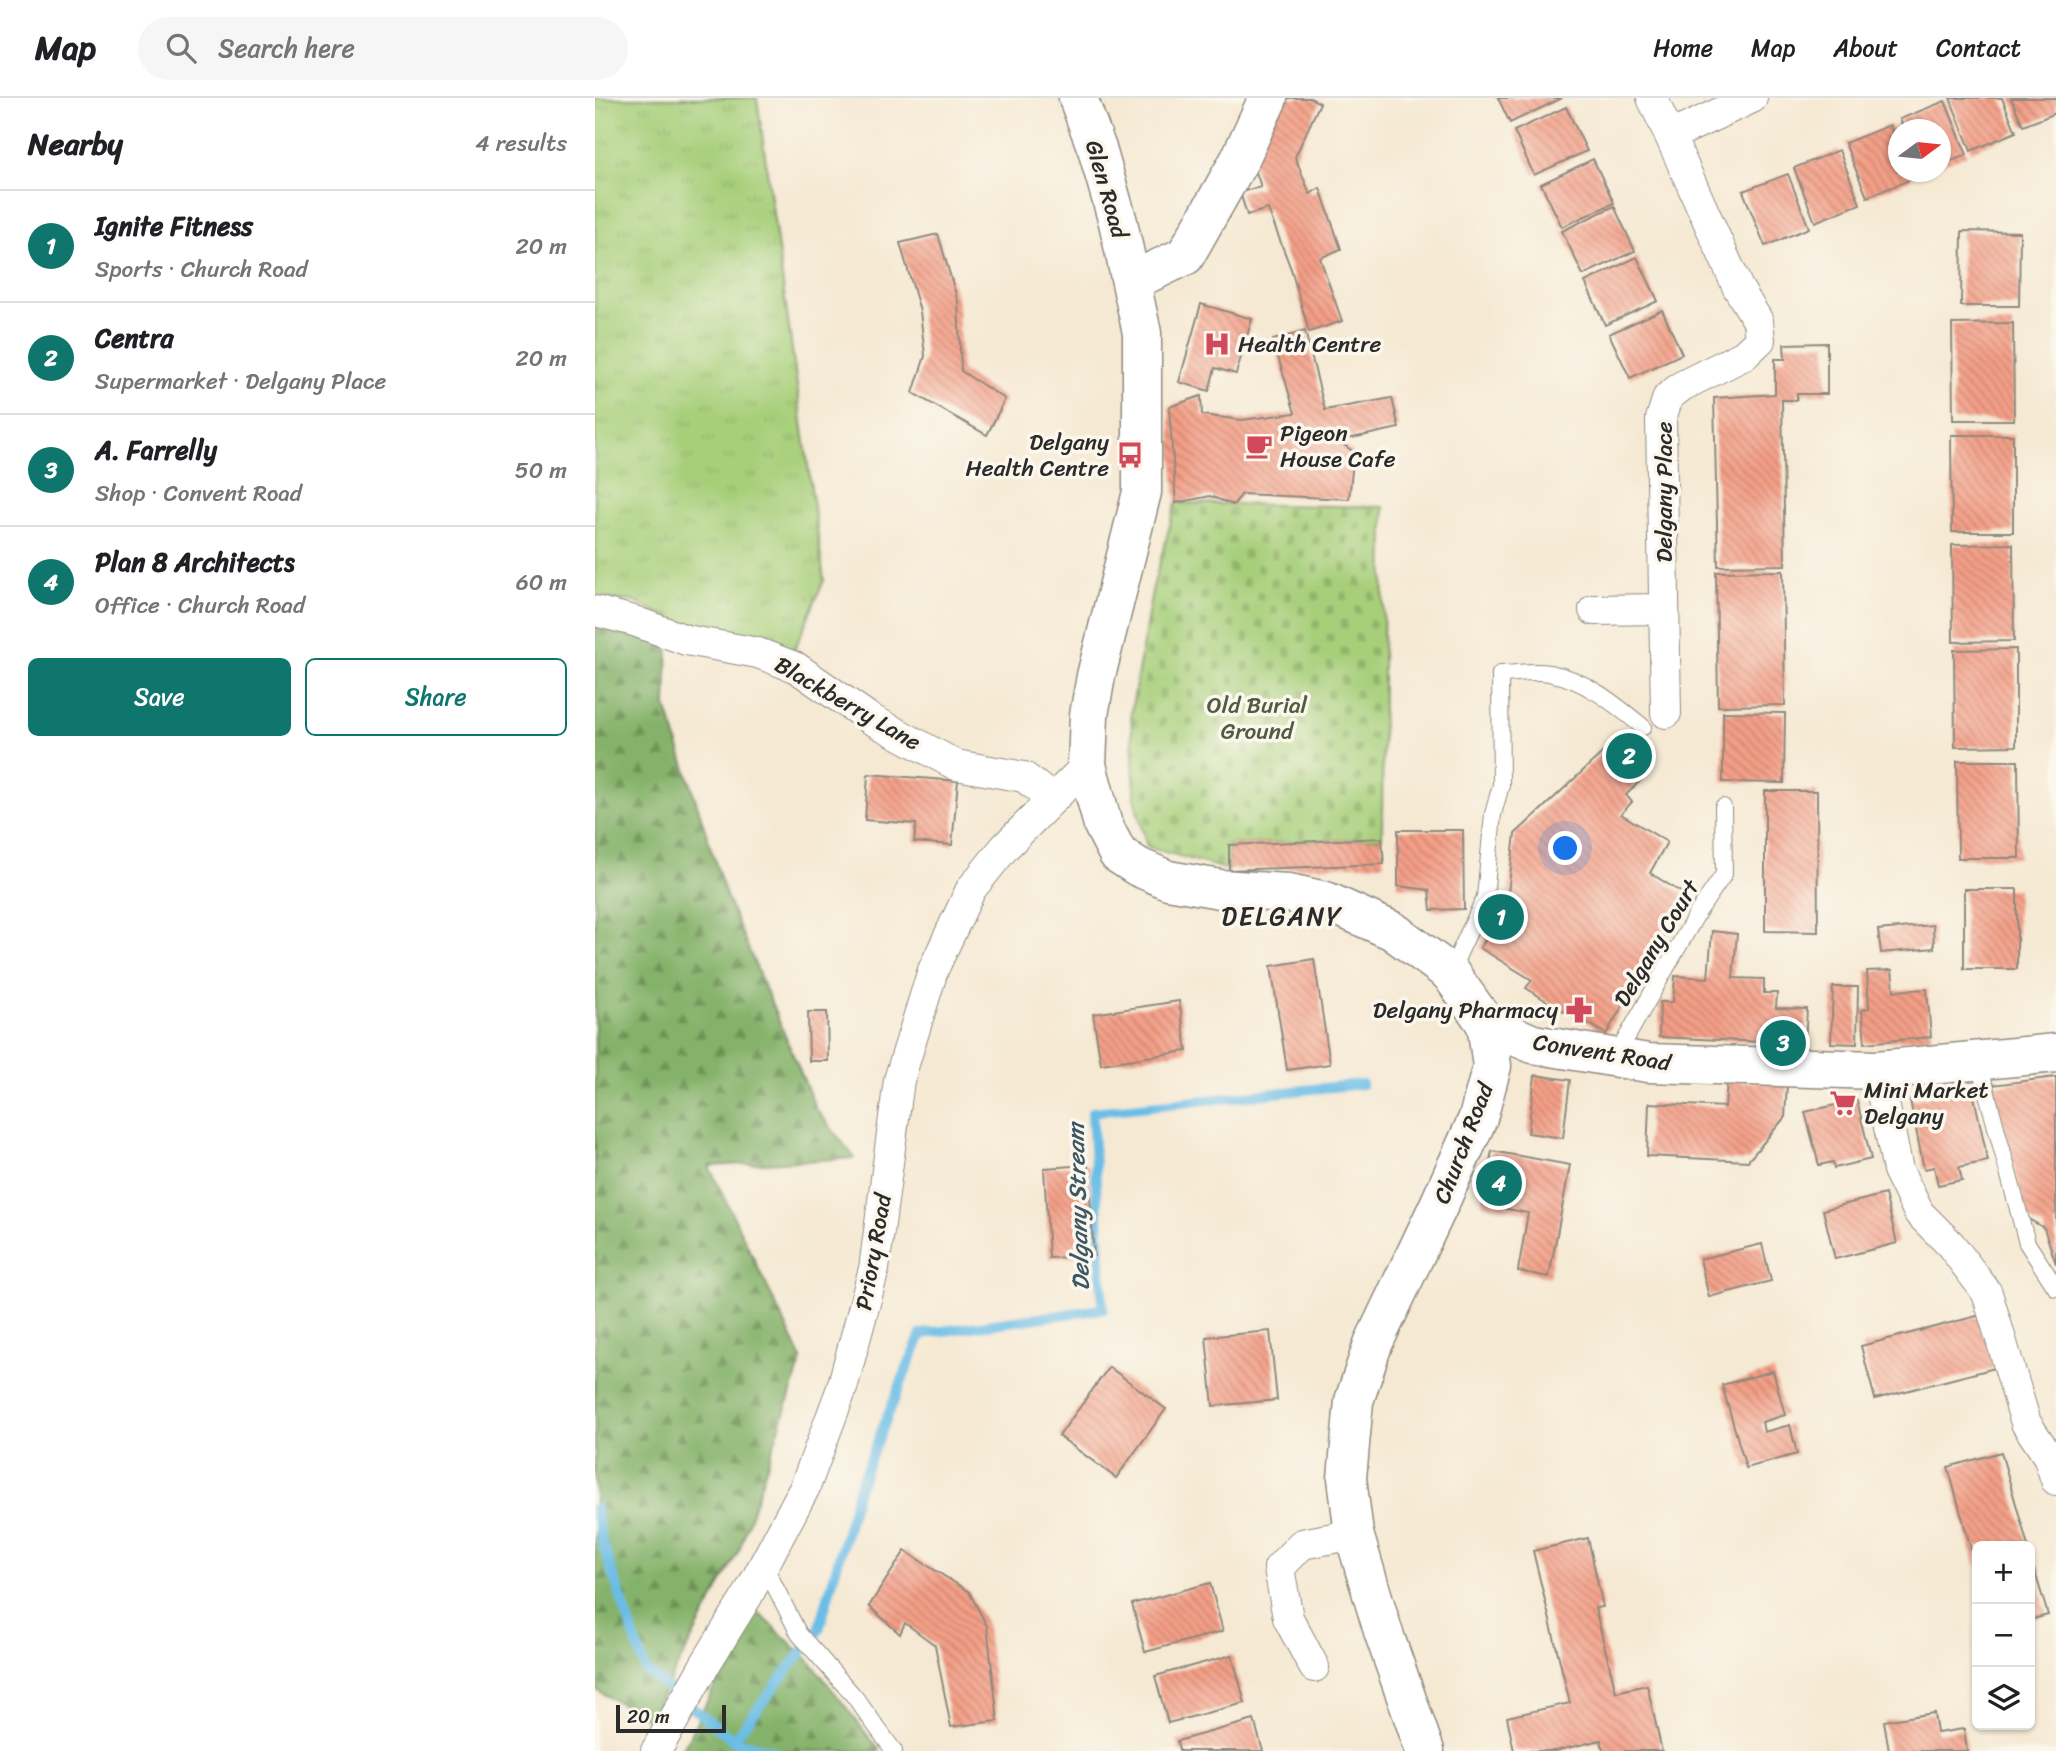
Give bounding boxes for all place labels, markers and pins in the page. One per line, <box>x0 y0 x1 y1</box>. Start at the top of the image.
place label: Health Centre <box>1238 324 1382 365</box>
hospital icon: Health Centre <box>1202 329 1232 359</box>
place label: Pigeon House Cafe <box>1280 413 1396 480</box>
place label: Delgany Health Centre <box>966 422 1109 489</box>
cafe icon: Pigeon House Cafe <box>1244 431 1274 461</box>
bus stop icon: Delgany Health Centre <box>1115 440 1145 470</box>
pin: 2 <box>1606 730 1652 782</box>
pin: 1 <box>1478 891 1524 943</box>
place label: Delgany Pharmacy <box>1373 990 1558 1031</box>
pharmacy icon: Delgany Pharmacy <box>1564 995 1594 1025</box>
pin: 3 <box>1760 1017 1806 1069</box>
place label: Mini Market Delgany <box>1864 1070 1989 1137</box>
supermarket icon: Mini Market Delgany <box>1828 1088 1858 1118</box>
pin: 4 <box>1476 1157 1522 1209</box>

